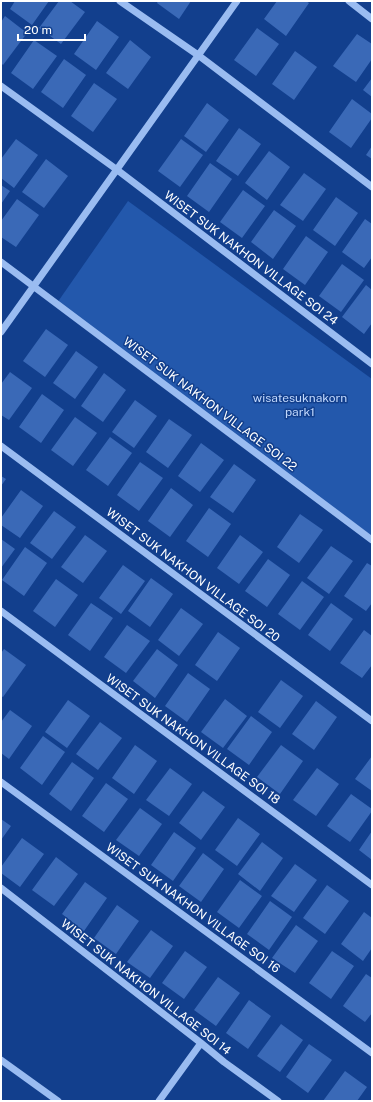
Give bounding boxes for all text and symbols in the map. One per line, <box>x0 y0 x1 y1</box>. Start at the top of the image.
scale bar <box>18 16 85 42</box>
text: 20 m <box>24 23 52 37</box>
street label: WISET SUK NAKHON VILLAGE SOI 24 <box>161 188 341 328</box>
street label: WISET SUK NAKHON VILLAGE SOI 22 <box>120 334 300 474</box>
park label: wisatesuknakorn park1 <box>253 391 347 419</box>
street label: WISET SUK NAKHON VILLAGE SOI 20 <box>103 505 283 645</box>
street label: WISET SUK NAKHON VILLAGE SOI 18 <box>103 671 283 807</box>
street label: WISET SUK NAKHON VILLAGE SOI 16 <box>103 840 283 976</box>
street label: WISET SUK NAKHON VILLAGE SOI 14 <box>58 916 234 1058</box>

